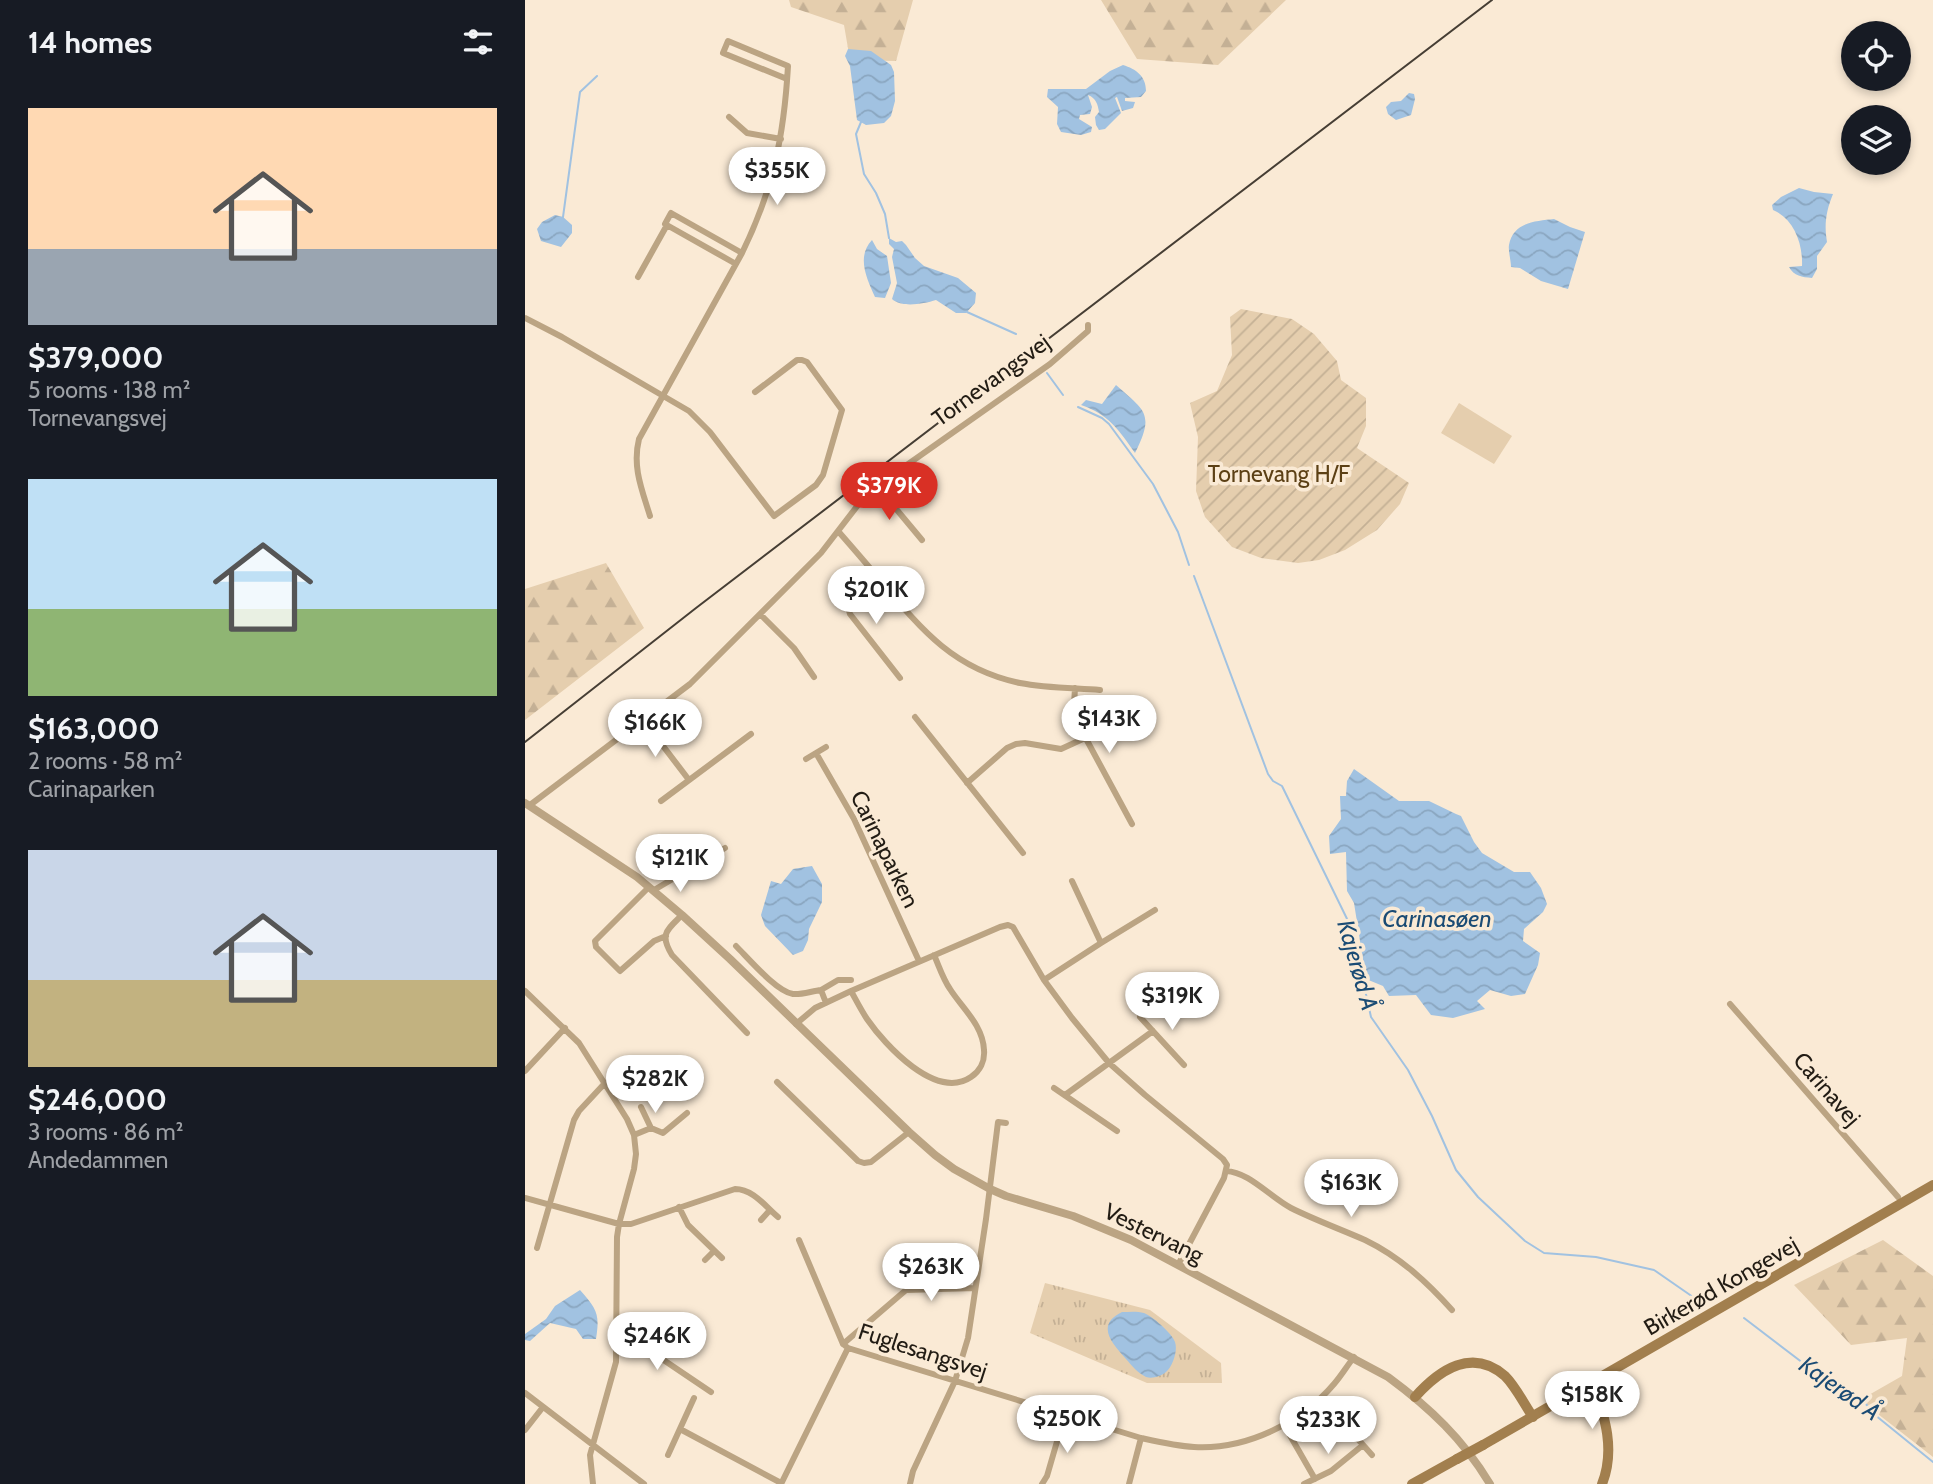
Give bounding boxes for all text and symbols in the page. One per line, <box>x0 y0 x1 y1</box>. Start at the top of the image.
map controls <box>1841 21 1911 175</box>
button: locate <box>1841 21 1911 91</box>
icon: filters <box>459 23 497 61</box>
text: 14 homes <box>28 24 152 61</box>
button: layers <box>1841 105 1911 175</box>
pin: $355K <box>728 148 826 207</box>
icon: home <box>200 153 326 279</box>
text: $355K <box>745 156 809 184</box>
street label: Tornevangsvej <box>927 328 1055 432</box>
text: $379,000 <box>28 339 163 376</box>
text: 5 rooms · 138 m² <box>28 376 190 404</box>
text: Tornevangsvej <box>28 404 167 432</box>
park label: Tornevang H/F <box>1208 460 1350 488</box>
pin: $379K <box>840 462 938 522</box>
text: $379K <box>857 471 921 499</box>
icon: home <box>200 524 326 650</box>
pin: $201K <box>827 566 925 626</box>
text: $201K <box>844 575 908 603</box>
pin: $143K <box>1060 696 1158 755</box>
pin: $166K <box>606 700 704 759</box>
text: $143K <box>1078 704 1140 732</box>
text: $166K <box>624 708 686 736</box>
text: $163,000 <box>28 710 160 747</box>
text: 2 rooms · 58 m² <box>28 747 182 775</box>
text: Carinaparken <box>28 775 155 803</box>
street label: Carinaparken <box>845 786 925 912</box>
pin: $121K <box>631 834 729 894</box>
text: $121K <box>652 843 708 871</box>
icon: home <box>200 895 326 1021</box>
water label: Carinasøen <box>1382 904 1492 933</box>
water label: Kajerød Å <box>1331 916 1386 1013</box>
pin: $319K <box>1123 972 1221 1032</box>
text: $319K <box>1141 981 1203 1009</box>
street label: Carinavej <box>1787 1046 1867 1132</box>
pin: $282K <box>606 1056 704 1115</box>
text: $282K <box>622 1064 688 1092</box>
text: $246,000 <box>28 1081 167 1118</box>
text: 3 rooms · 86 m² <box>28 1118 183 1146</box>
text: Andedammen <box>28 1146 168 1174</box>
pin: $163K <box>1302 1160 1400 1219</box>
text: $163K <box>1320 1168 1382 1196</box>
street label: Vestervang <box>1100 1197 1209 1269</box>
street label: Birkerød Kongevej <box>1639 1230 1803 1342</box>
pin: $263K <box>882 1244 980 1303</box>
text: $263K <box>898 1252 964 1280</box>
pin: $246K <box>608 1312 706 1372</box>
street label: Fuglesangsvej <box>855 1317 991 1385</box>
text: $246K <box>623 1321 691 1349</box>
water label: Kajerød Å <box>1794 1349 1887 1426</box>
pin: $158K <box>1543 1372 1641 1431</box>
text: $158K <box>1561 1380 1623 1408</box>
pin: $250K <box>1018 1396 1116 1455</box>
pin: $233K <box>1279 1396 1377 1456</box>
text: $250K <box>1033 1404 1101 1432</box>
text: $233K <box>1296 1405 1360 1433</box>

